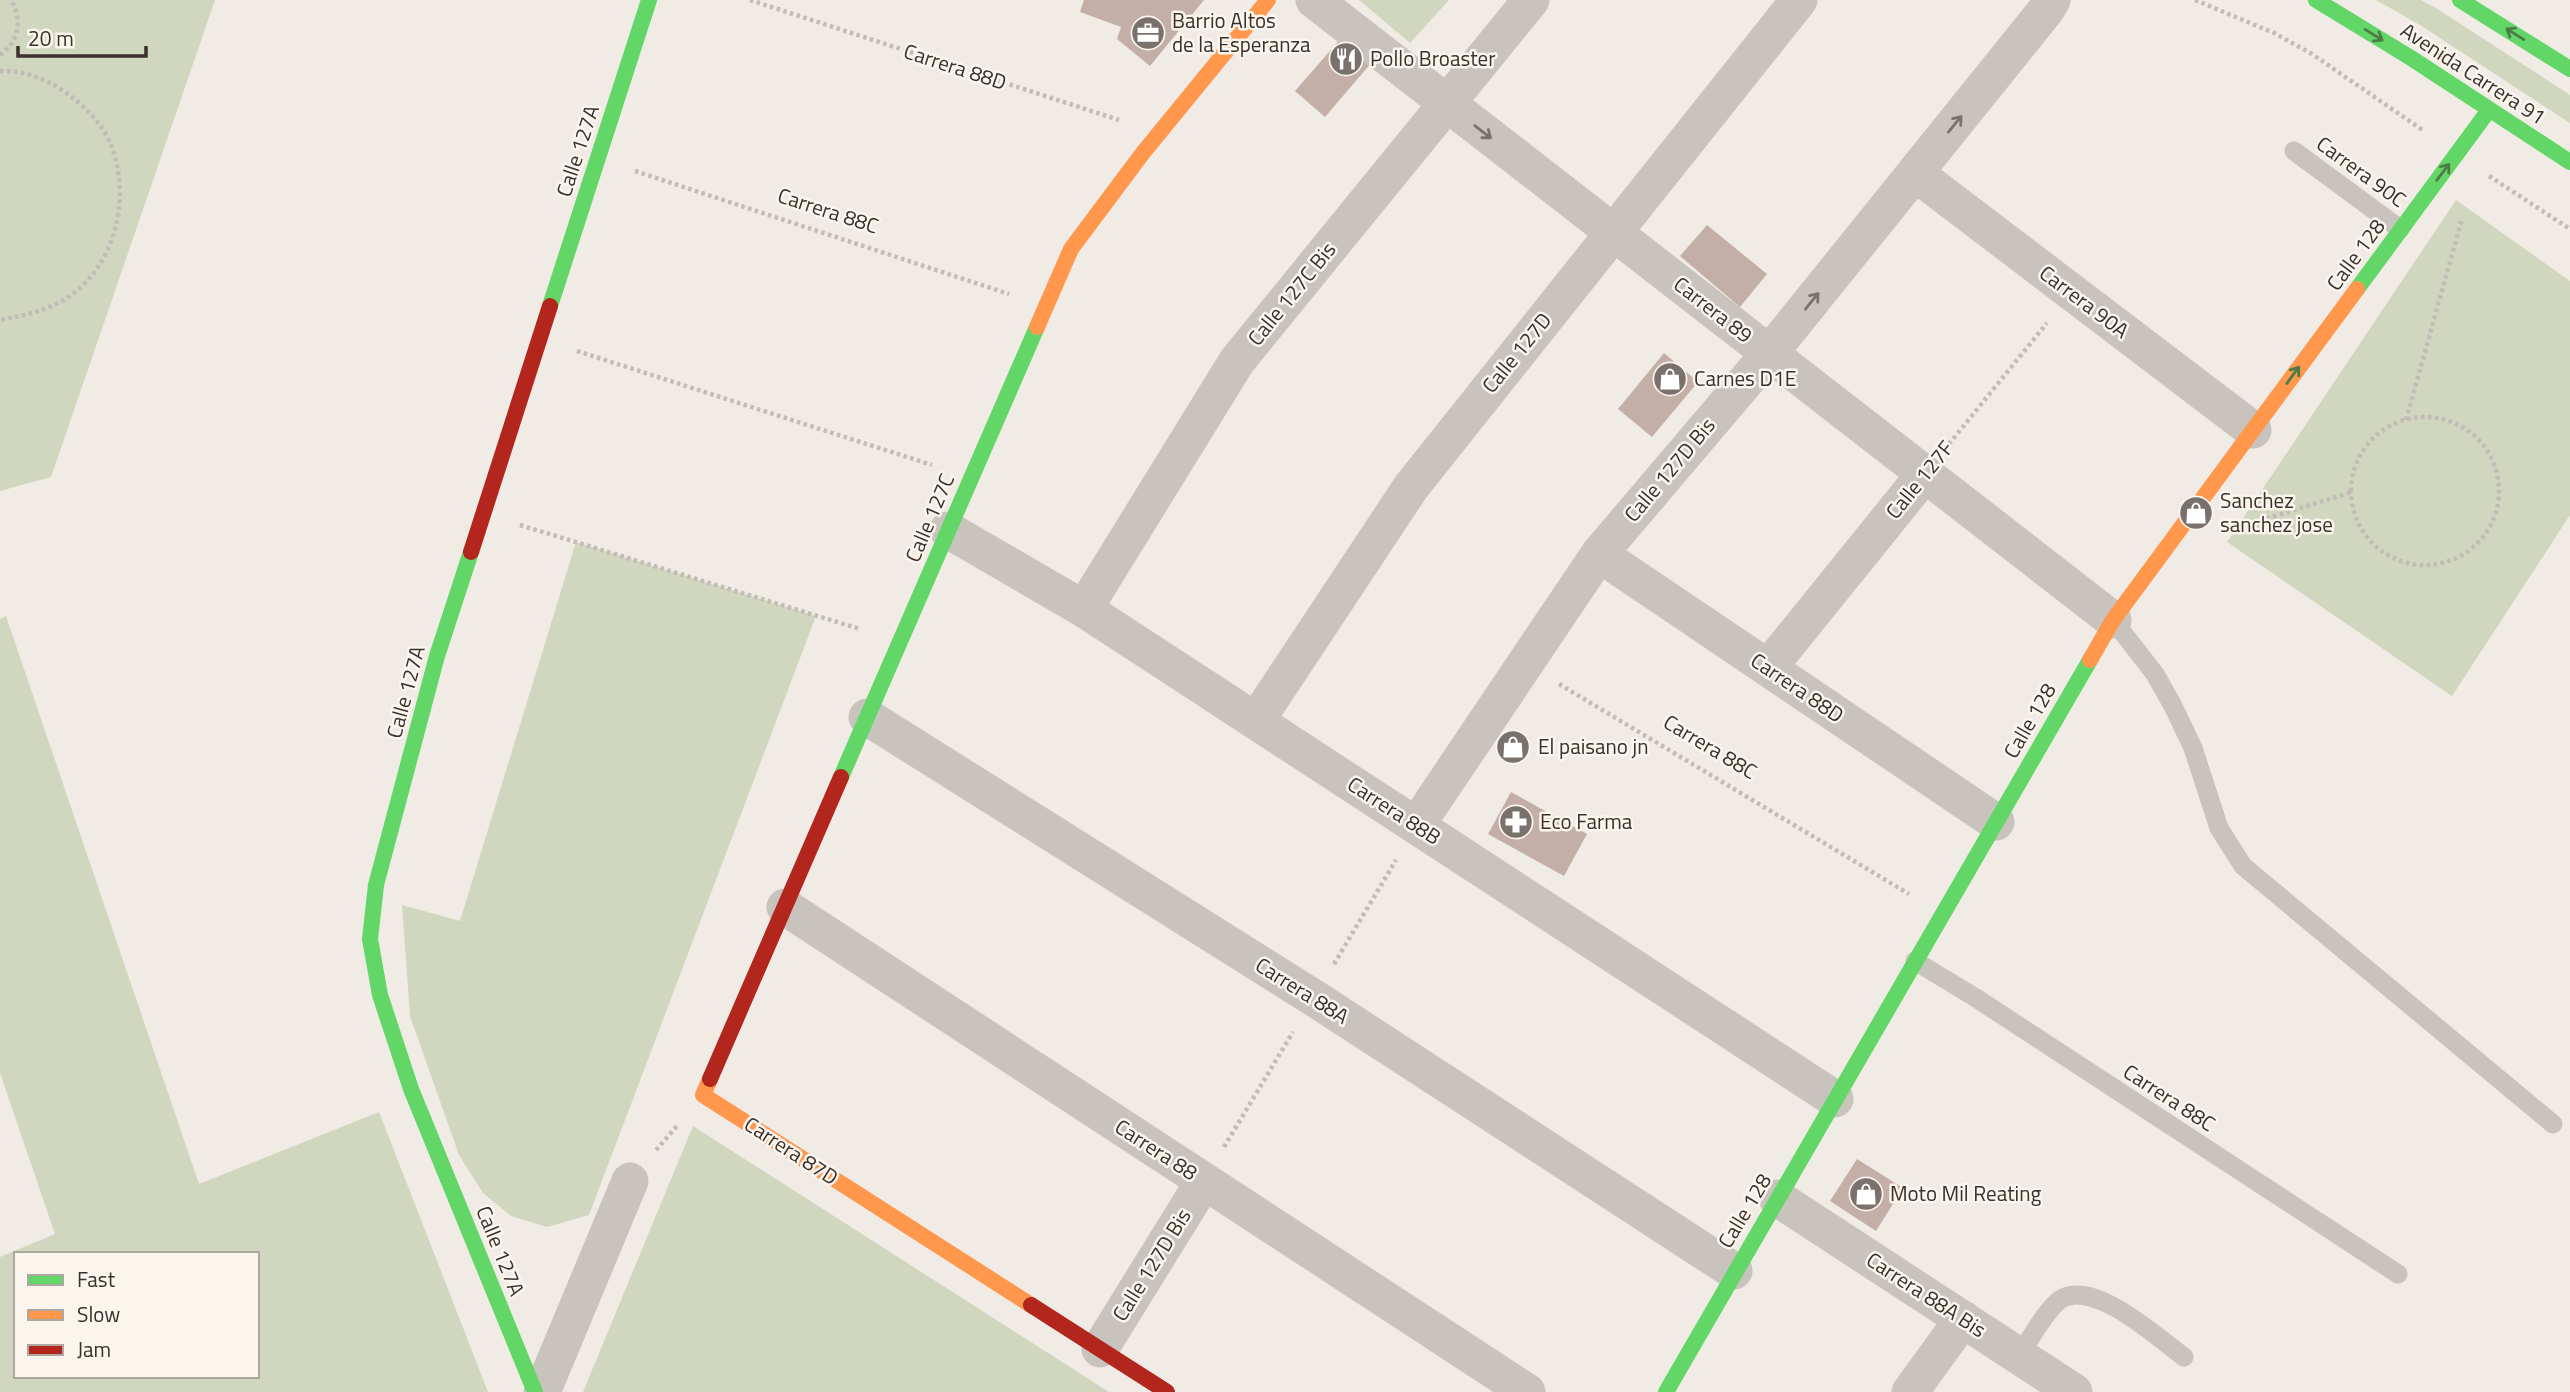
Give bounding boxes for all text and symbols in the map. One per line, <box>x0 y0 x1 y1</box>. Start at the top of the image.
place label: Barrio Altos de la Esperanza <box>1172 4 1311 60</box>
scale bar <box>18 14 145 58</box>
office icon: Barrio Altos de la Esperanza <box>1129 14 1167 52</box>
street label: Avenida Carrera 91 <box>2395 14 2553 132</box>
text: 20 m <box>28 22 74 54</box>
one-way arrow <box>2506 27 2526 41</box>
one-way arrow <box>2364 28 2384 42</box>
street label: Carrera 88D <box>900 34 1011 98</box>
restaurant icon: Pollo Broaster <box>1327 40 1365 78</box>
place label: Pollo Broaster <box>1370 42 1495 74</box>
street label: Calle 127A <box>547 100 607 201</box>
one-way arrow <box>1947 115 1963 133</box>
one-way arrow <box>1474 125 1492 140</box>
street label: Carrera 90C <box>2310 128 2413 215</box>
one-way arrow <box>2435 164 2450 182</box>
street label: Carrera 88C <box>774 179 883 241</box>
street label: Calle 128 <box>2318 212 2392 297</box>
street label: Calle 127C Bis <box>1239 235 1343 352</box>
street label: Carrera 90A <box>2033 257 2137 346</box>
street label: Carrera 89 <box>1667 268 1760 350</box>
one-way arrow <box>1804 292 1820 310</box>
street label: Calle 127D <box>1474 305 1559 400</box>
shop icon: Carnes D1E <box>1651 360 1689 398</box>
place label: Carnes D1E <box>1694 362 1796 394</box>
one-way arrow <box>2285 366 2300 385</box>
street label: Calle 127D Bis <box>1616 410 1723 529</box>
street label: Calle 127F <box>1877 433 1961 526</box>
street label: Calle 127C <box>896 468 962 567</box>
place label: Sanchez sanchez jose <box>2220 484 2333 540</box>
shop icon: Sanchez sanchez jose <box>2177 494 2215 532</box>
street label: Calle 127A <box>377 641 433 742</box>
street label: Carrera 88D <box>1745 644 1851 730</box>
street label: Calle 128 <box>1995 677 2064 764</box>
street label: Carrera 88C <box>1658 706 1763 787</box>
shop icon: El paisano jn <box>1494 728 1532 766</box>
place label: El paisano jn <box>1538 730 1648 762</box>
street label: Carrera 88B <box>1341 768 1448 852</box>
pharmacy icon: Eco Farma <box>1497 803 1535 841</box>
place label: Eco Farma <box>1540 805 1633 837</box>
street label: Carrera 88A <box>1249 949 1356 1032</box>
street label: Carrera 88C <box>2117 1055 2222 1139</box>
street label: Carrera 87D <box>738 1108 845 1193</box>
street label: Carrera 88 <box>1109 1110 1204 1188</box>
street label: Calle 128 <box>1709 1167 1779 1254</box>
shop icon: Moto Mil Reating <box>1847 1175 1885 1213</box>
place label: Moto Mil Reating <box>1890 1177 2041 1209</box>
street label: Calle 127A <box>468 1201 534 1301</box>
street label: Calle 127D Bis <box>1104 1202 1199 1327</box>
street label: Carrera 88A Bis <box>1860 1243 1993 1345</box>
legend <box>14 1252 259 1378</box>
text: Fast <box>77 1263 116 1295</box>
text: Slow <box>77 1298 120 1330</box>
text: Jam <box>77 1333 111 1365</box>

